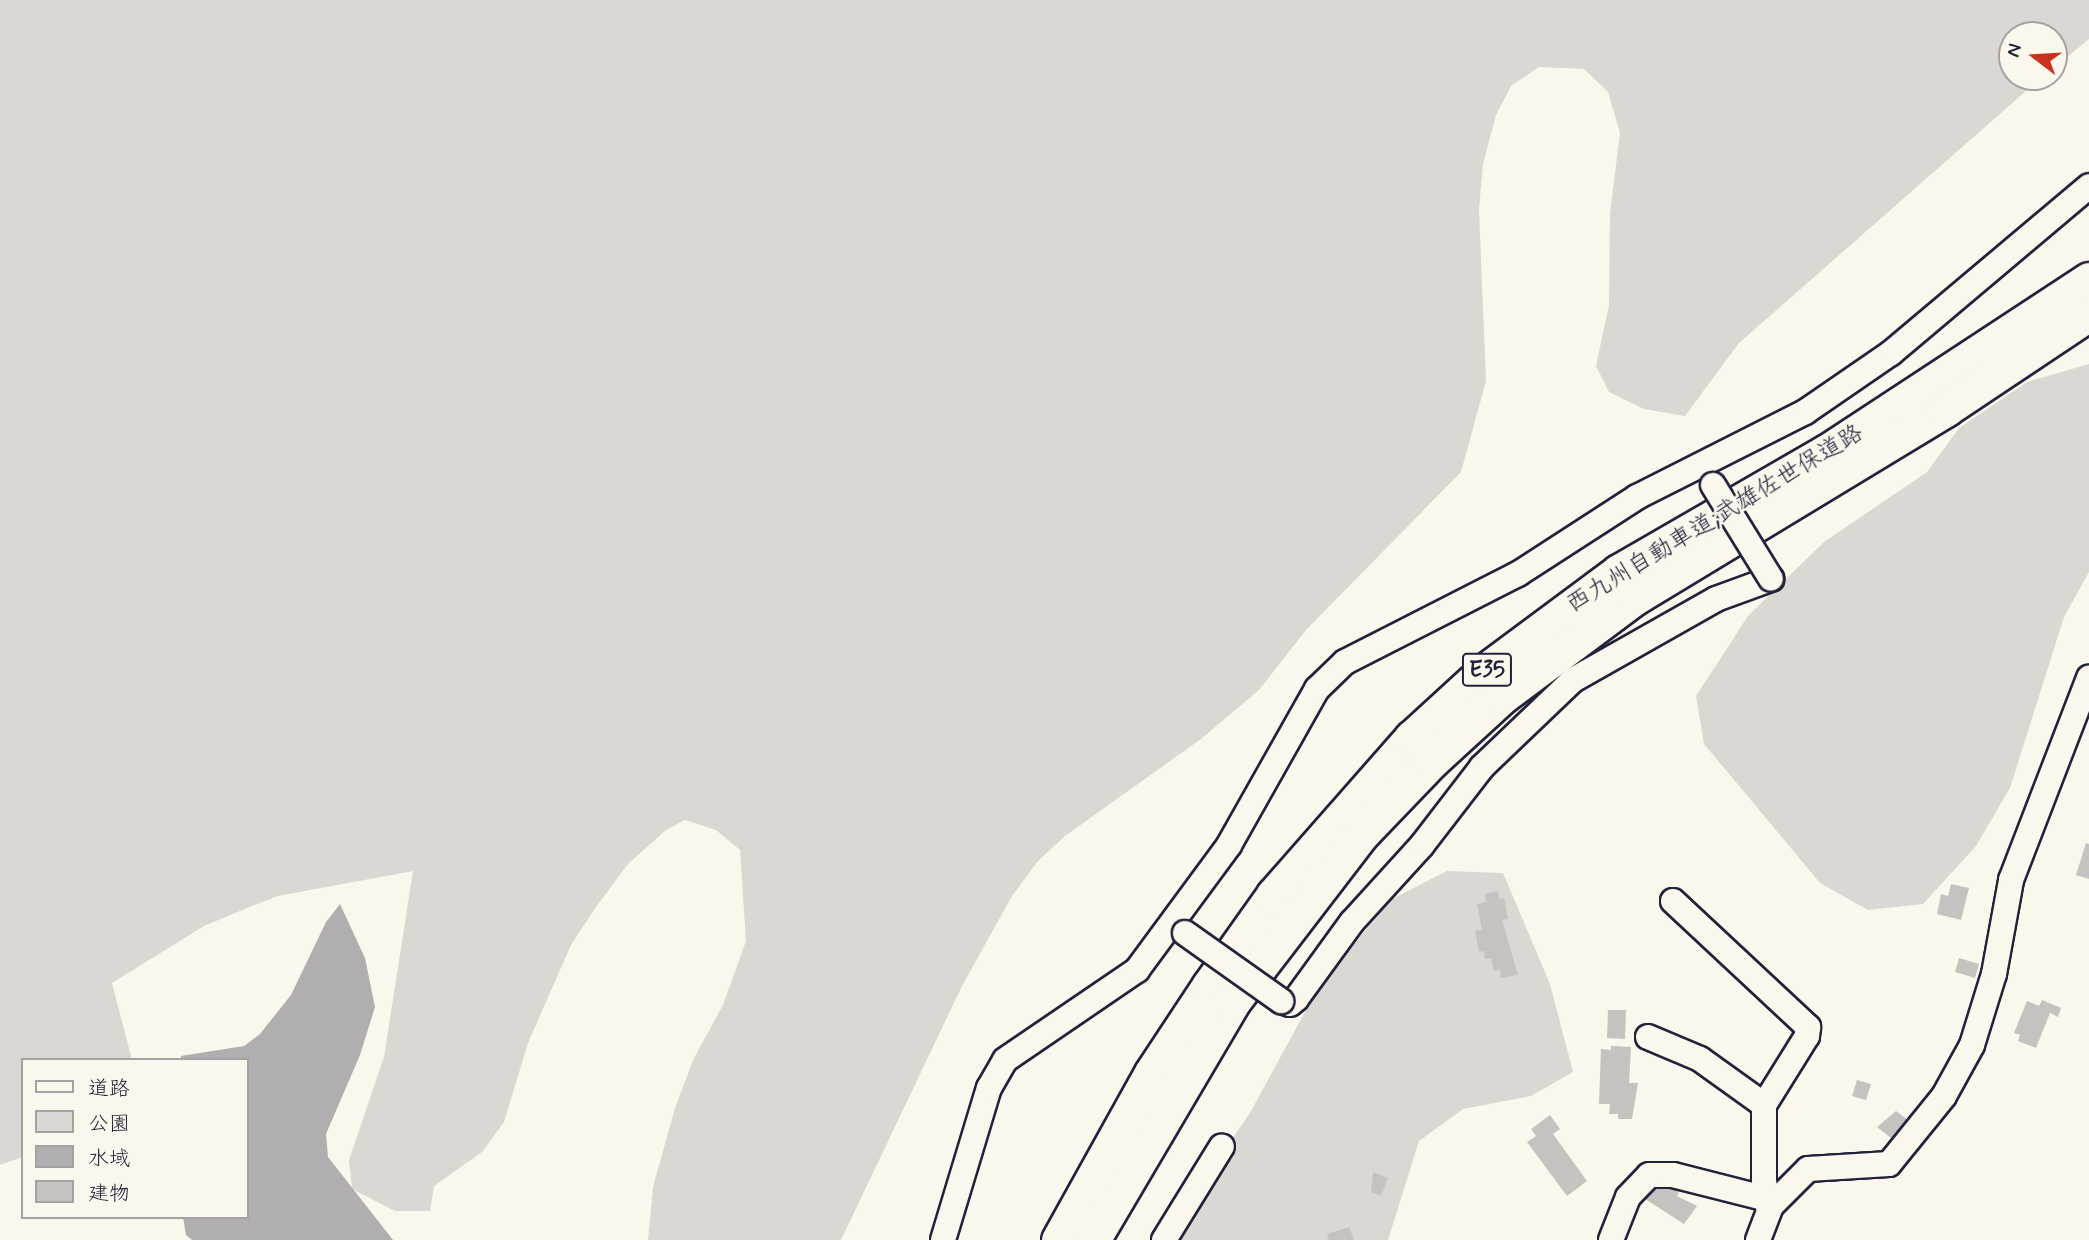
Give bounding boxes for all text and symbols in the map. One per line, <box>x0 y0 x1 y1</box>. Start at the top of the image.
north arrow <box>1998 21 2068 91</box>
text: N <box>2001 41 2028 60</box>
street label: 西九州自動車道;武雄佐世保道路 <box>1561 419 1869 619</box>
road number: E35 <box>1461 650 1513 690</box>
legend <box>21 1058 248 1219</box>
text: 道路 <box>88 1075 130 1103</box>
text: 公園 <box>88 1110 130 1138</box>
text: 水域 <box>88 1145 130 1173</box>
text: 建物 <box>88 1180 130 1208</box>

